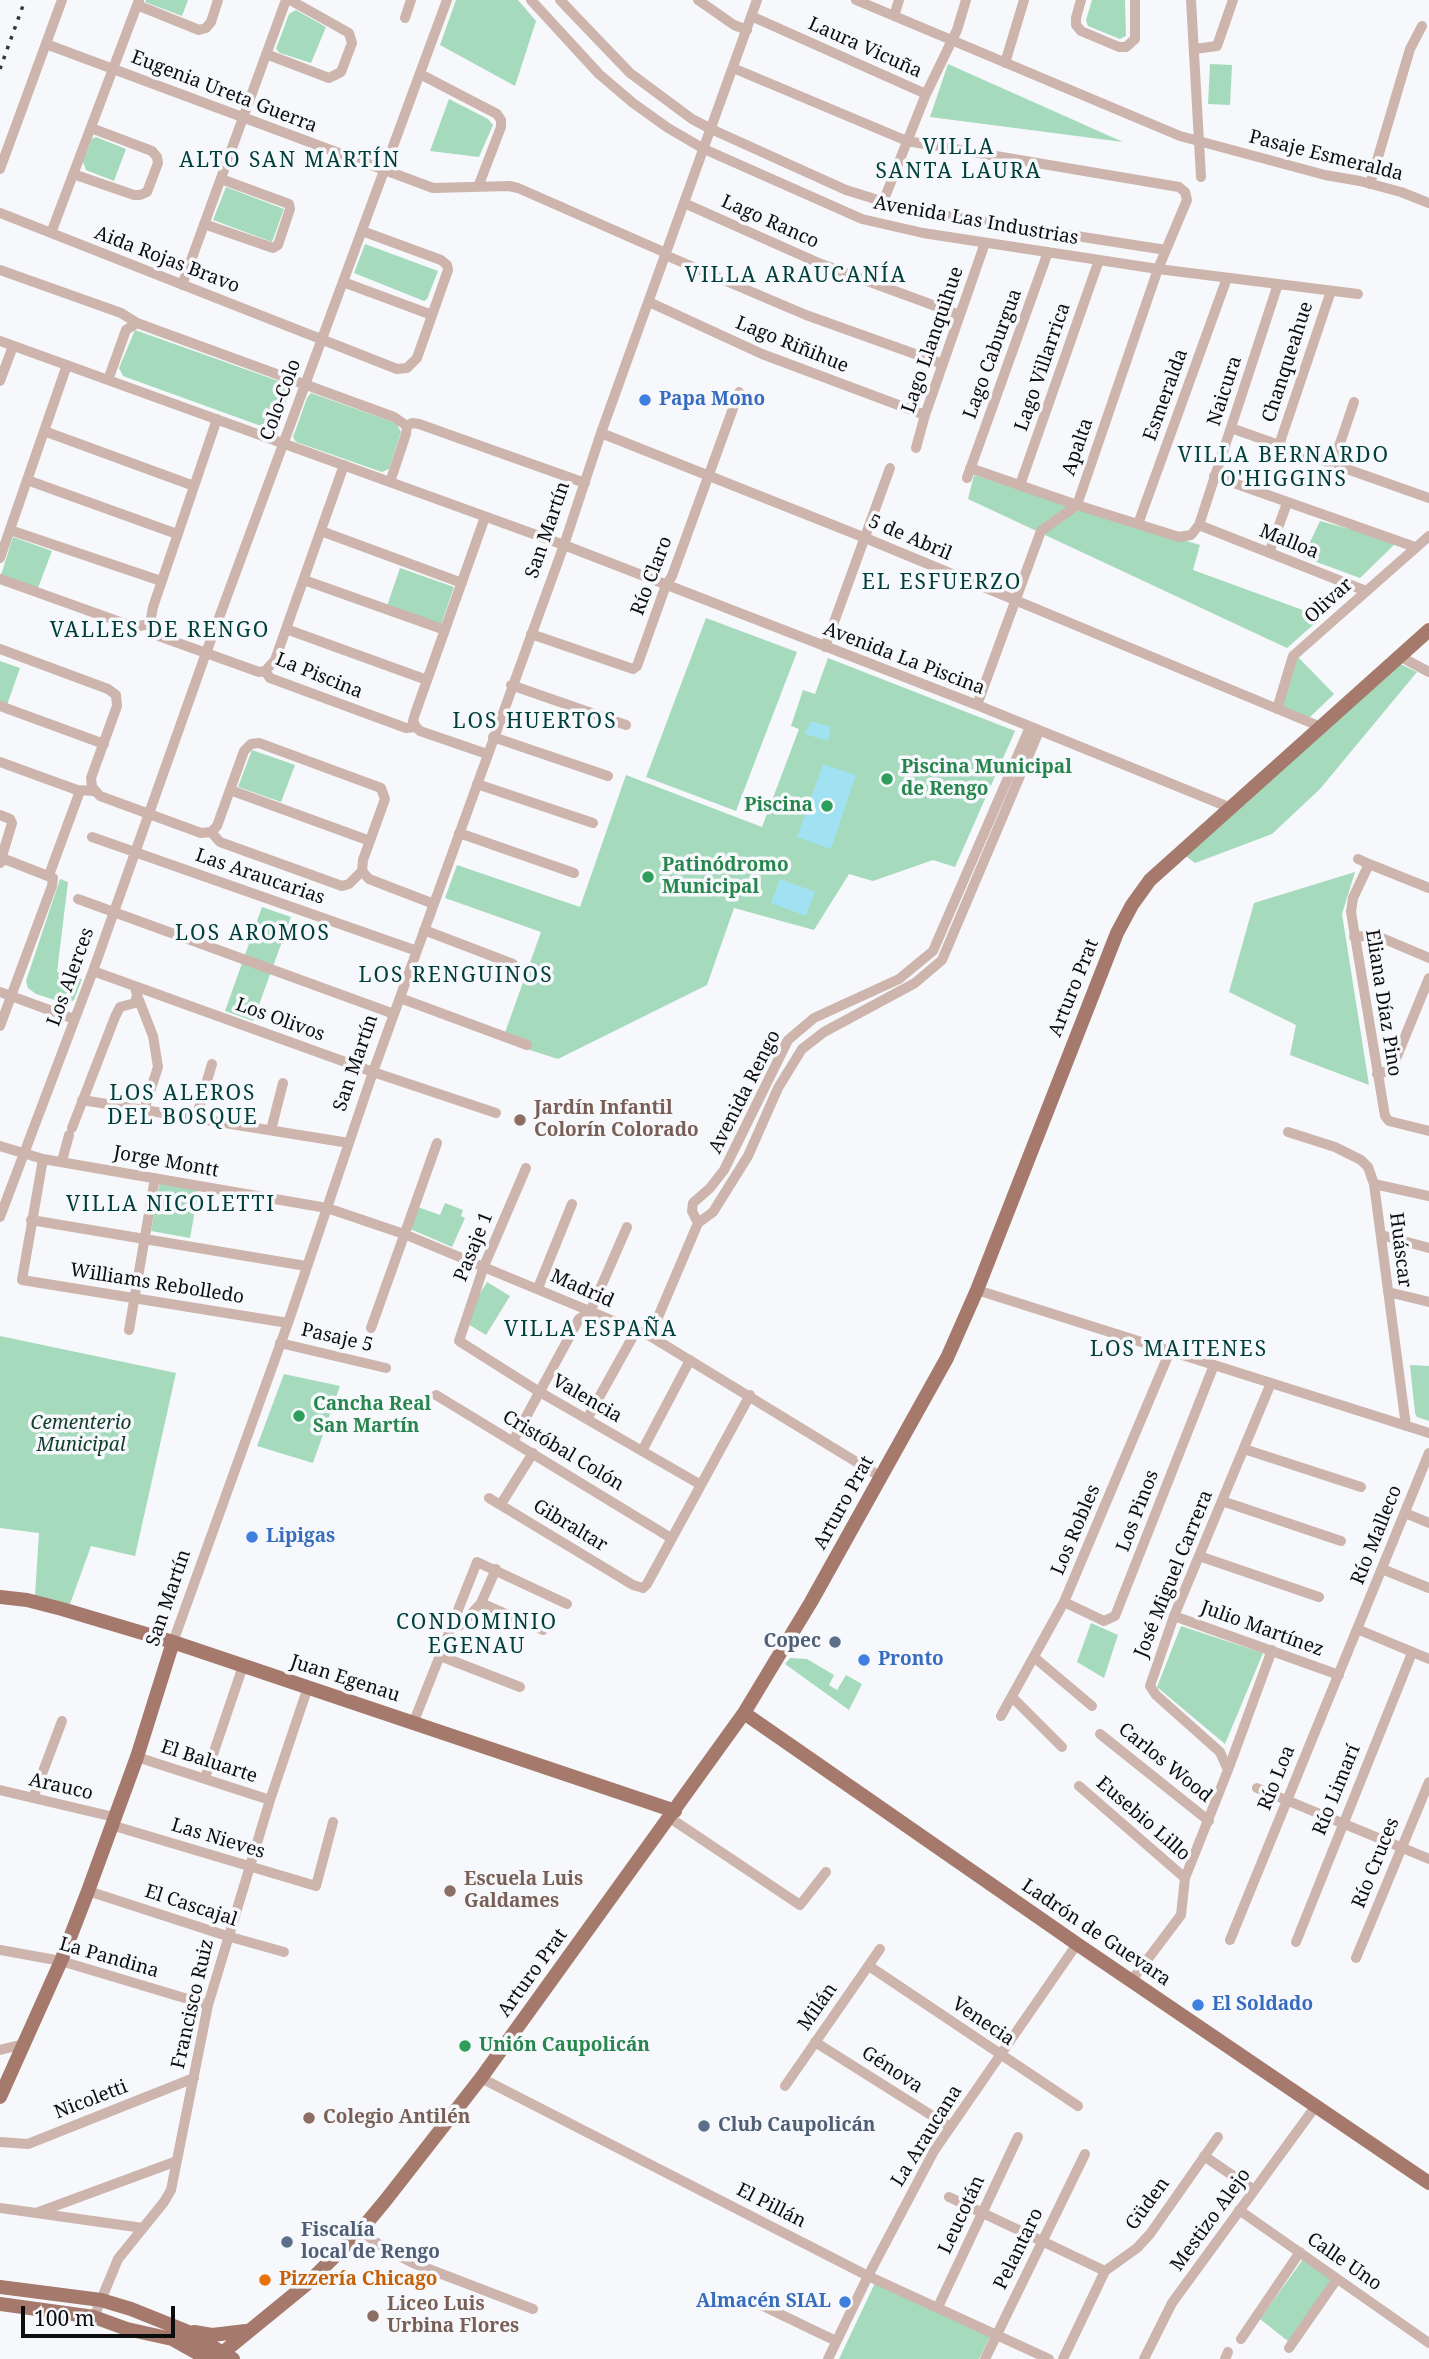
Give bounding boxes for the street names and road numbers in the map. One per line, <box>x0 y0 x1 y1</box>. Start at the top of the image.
street label: Laura Vicuña <box>805 13 925 83</box>
street label: Eugenia Ureta Guerra <box>128 46 320 138</box>
street label: Pasaje Esmeralda <box>1246 126 1406 186</box>
street label: Lago Ranco <box>718 190 822 254</box>
street label: Avenida Las Industrias <box>872 192 1080 250</box>
street label: Aida Rojas Bravo <box>91 222 243 298</box>
street label: Lago Llanquihue <box>897 264 969 416</box>
street label: Lago Caburgua <box>959 286 1027 422</box>
street label: Chanqueahue <box>1258 299 1318 425</box>
street label: Lago Villarrica <box>1010 300 1076 434</box>
street label: Lago Riñihue <box>732 312 852 378</box>
street label: Esmeralda <box>1139 346 1193 444</box>
street label: Naicura <box>1203 353 1247 429</box>
street label: Colo-Colo <box>256 356 306 444</box>
street label: Apalta <box>1058 415 1098 479</box>
street label: San Martín <box>521 479 575 581</box>
street label: 5 de Abril <box>865 510 955 566</box>
street label: Malloa <box>1256 520 1322 564</box>
street label: Río Claro <box>627 533 677 619</box>
street label: Olivar <box>1300 574 1358 628</box>
street label: Avenida La Piscina <box>820 618 988 700</box>
street label: La Piscina <box>272 648 366 704</box>
street label: Las Araucarias <box>192 844 328 910</box>
street label: Los Alerces <box>43 925 99 1029</box>
street label: Eliana Díaz Pino <box>1360 928 1406 1078</box>
street label: Arturo Prat <box>1044 936 1104 1040</box>
street label: Los Olivos <box>232 993 328 1047</box>
street label: San Martín <box>329 1012 383 1114</box>
street label: Avenida Rengo <box>704 1027 786 1157</box>
street label: Jorge Montt <box>112 1142 220 1182</box>
street label: Pasaje 1 <box>450 1209 498 1285</box>
street label: Huáscar <box>1384 1211 1416 1289</box>
street label: Williams Rebolledo <box>68 1259 246 1309</box>
street label: Madrid <box>547 1265 617 1313</box>
street label: Pasaje 5 <box>299 1319 375 1357</box>
street label: Valencia <box>548 1370 626 1428</box>
street label: Cristóbal Colón <box>498 1406 628 1496</box>
street label: Arturo Prat <box>809 1452 879 1554</box>
street label: Los Pinos <box>1112 1467 1164 1555</box>
street label: Los Robles <box>1047 1481 1105 1579</box>
street label: Río Malleco <box>1347 1482 1407 1588</box>
street label: José Miguel Carrera <box>1130 1487 1218 1661</box>
street label: Gibraltar <box>529 1495 611 1557</box>
street label: San Martín <box>142 1547 196 1649</box>
street label: Julio Martínez <box>1197 1596 1327 1662</box>
street label: Juan Egenau <box>287 1651 403 1707</box>
street label: Carlos Wood <box>1114 1718 1216 1808</box>
street label: El Baluarte <box>158 1736 260 1788</box>
street label: Río Limarí <box>1308 1741 1366 1839</box>
street label: Río Loa <box>1254 1742 1300 1814</box>
street label: Arauco <box>27 1769 95 1805</box>
street label: Eusebio Lillo <box>1091 1772 1195 1866</box>
street label: Las Nieves <box>169 1814 267 1864</box>
street label: Río Cruces <box>1348 1815 1404 1911</box>
street label: Ladrón de Guevara <box>1017 1875 1175 1991</box>
street label: El Cascajal <box>142 1880 240 1932</box>
street label: Arturo Prat <box>493 1924 573 2022</box>
street label: La Pandina <box>57 1933 161 1983</box>
street label: Francisco Ruiz <box>167 1937 219 2071</box>
street label: Milán <box>794 1979 842 2035</box>
street label: Venecia <box>947 1993 1019 2051</box>
street label: Génova <box>857 2042 927 2098</box>
street label: Nicoletti <box>51 2076 131 2124</box>
street label: La Araucana <box>887 2081 967 2191</box>
street label: Mestizo Alejo <box>1166 2164 1256 2276</box>
street label: Leucotán <box>934 2172 990 2258</box>
street label: Güden <box>1121 2173 1175 2235</box>
street label: El Pillán <box>732 2179 810 2233</box>
street label: Pelantaro <box>990 2205 1048 2293</box>
street label: Calle Uno <box>1302 2228 1386 2296</box>

